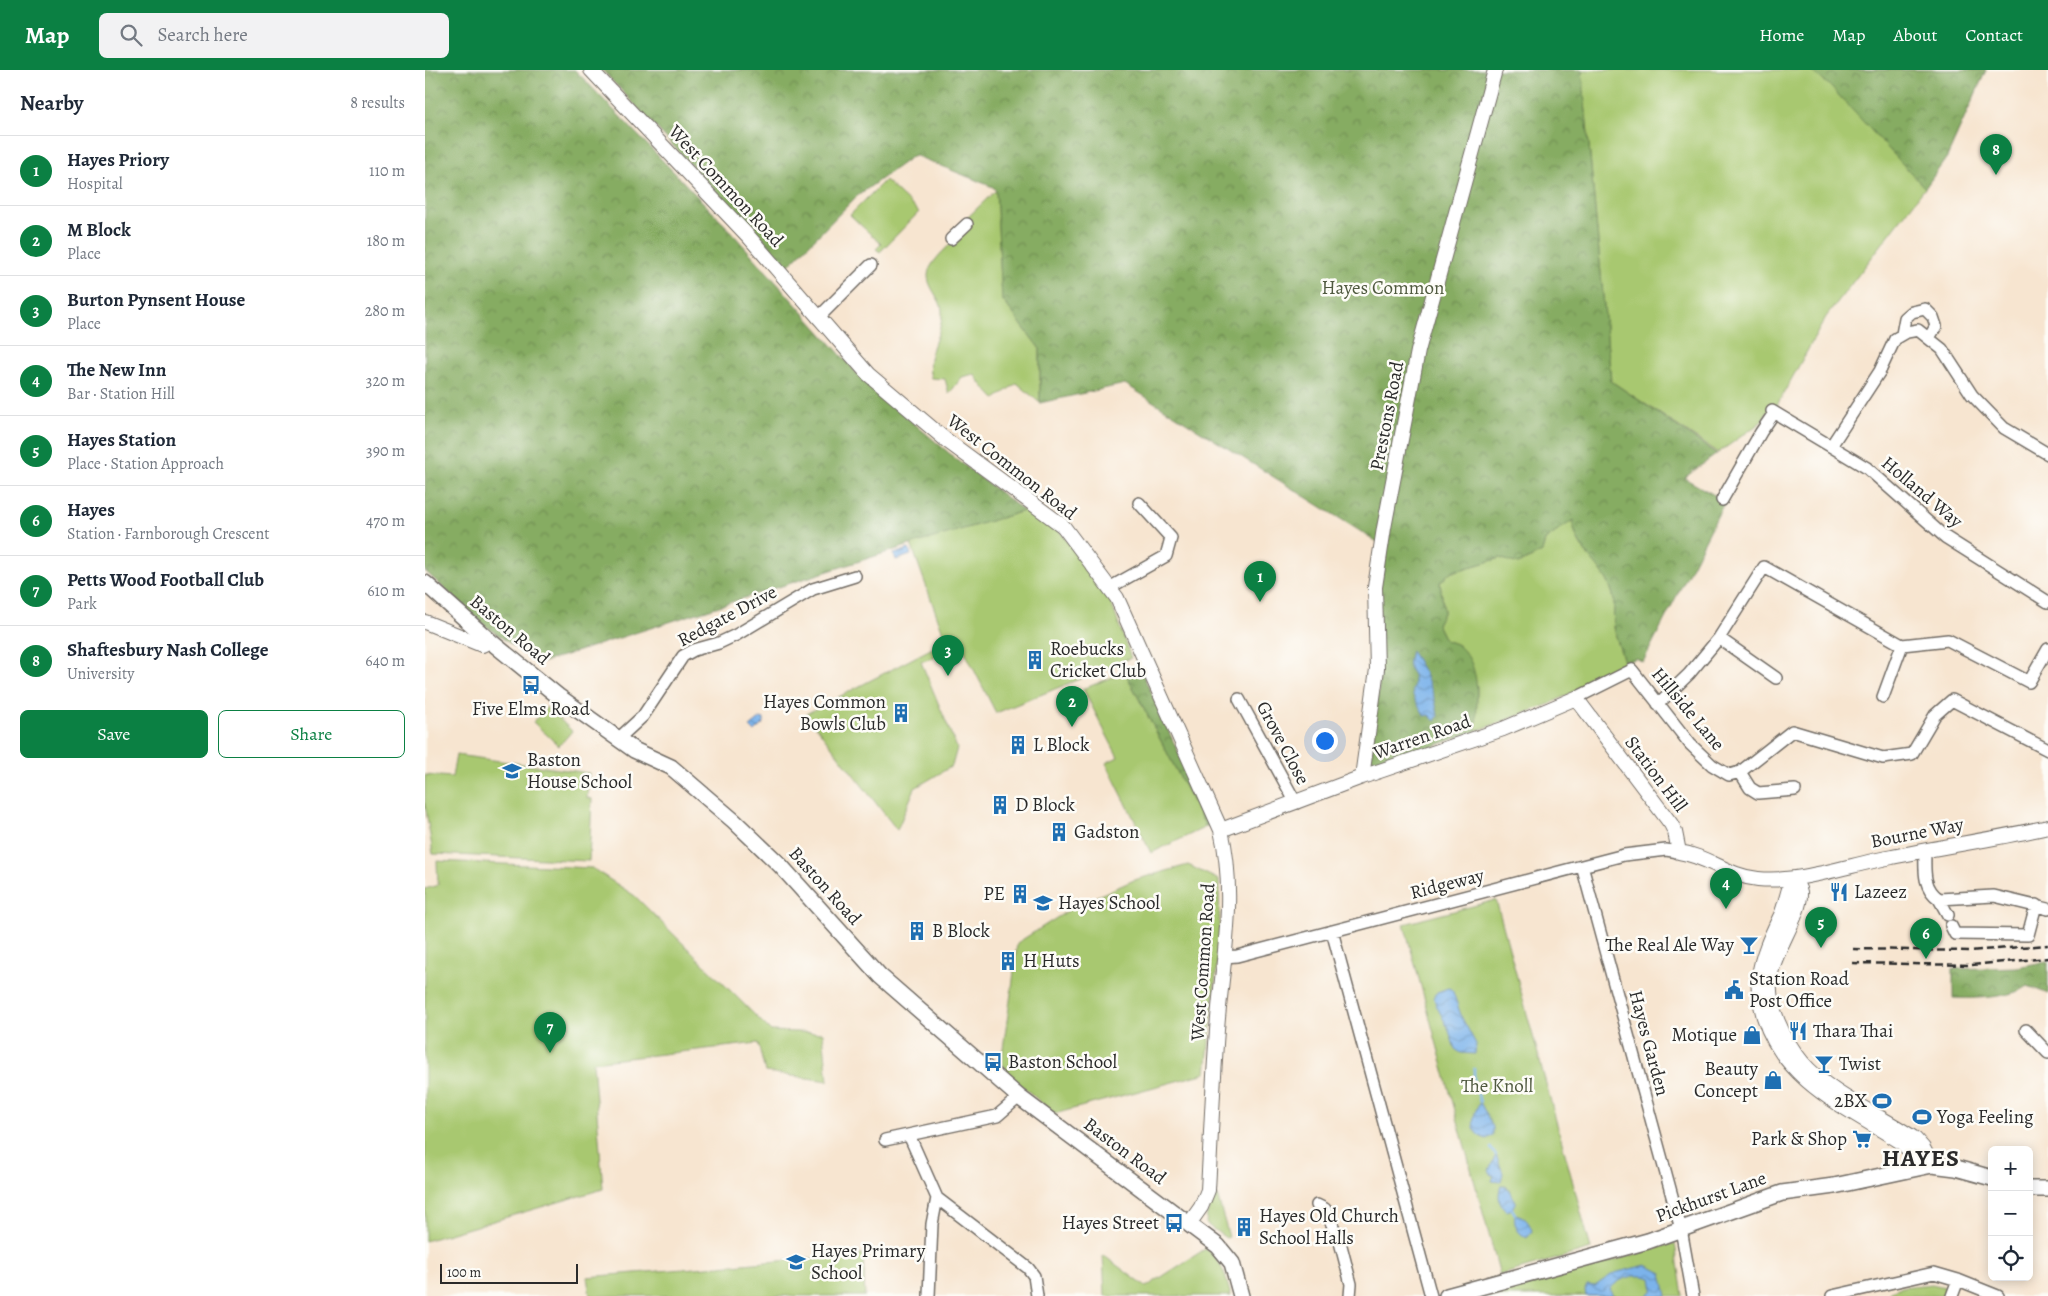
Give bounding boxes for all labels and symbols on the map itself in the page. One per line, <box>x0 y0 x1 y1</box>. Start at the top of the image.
street label: West Common Road <box>662 119 790 253</box>
pin: 8 <box>1980 134 2012 175</box>
park label: Hayes Common <box>1322 275 1445 301</box>
street label: Prestons Road <box>1364 358 1410 473</box>
street label: West Common Road <box>941 407 1083 526</box>
street label: Holland Way <box>1876 450 1969 534</box>
pin: 1 <box>1244 561 1276 602</box>
street label: Redgate Drive <box>673 579 781 653</box>
street label: Baston Road <box>464 589 556 672</box>
pin: 3 <box>932 635 964 676</box>
place label: Roebucks Cricket Club <box>1050 636 1146 684</box>
building icon: Roebucks Cricket Club <box>1024 649 1046 671</box>
street label: Hillside Lane <box>1645 662 1731 756</box>
bus stop icon: Five Elms Road <box>520 674 542 696</box>
pin: 2 <box>1056 686 1088 727</box>
place label: Hayes Common Bowls Club <box>763 689 886 737</box>
place label: Five Elms Road <box>472 696 591 722</box>
street label: Grove Close <box>1250 697 1316 789</box>
building icon: Hayes Common Bowls Club <box>890 702 912 724</box>
street label: Warren Road <box>1369 708 1475 766</box>
your location <box>1312 728 1338 754</box>
street label: Station Hill <box>1619 731 1693 818</box>
place label: L Block <box>1033 732 1090 758</box>
building icon: L Block <box>1007 734 1029 756</box>
place label: Baston House School <box>527 747 632 795</box>
school or university icon: Baston House School <box>501 760 523 782</box>
place label: D Block <box>1015 792 1076 818</box>
building icon: D Block <box>989 794 1011 816</box>
street label: Bourne Way <box>1868 811 1966 855</box>
place label: Gadston <box>1074 819 1139 845</box>
building icon: Gadston <box>1048 821 1070 843</box>
street label: Baston Road <box>783 841 868 931</box>
street label: Ridgeway <box>1407 862 1487 906</box>
pin: 4 <box>1710 868 1742 909</box>
place label: Lazeez <box>1854 879 1907 905</box>
place label: PE <box>983 881 1005 907</box>
street label: West Common Road <box>1184 881 1222 1043</box>
restaurant icon: Lazeez <box>1828 881 1850 903</box>
building icon: PE <box>1009 883 1031 905</box>
place label: Hayes School <box>1058 890 1160 916</box>
school or university icon: Hayes School <box>1032 892 1054 914</box>
pin: 5 <box>1805 907 1837 948</box>
place label: B Block <box>932 918 991 944</box>
pin: 6 <box>1910 918 1942 959</box>
building icon: B Block <box>906 920 928 942</box>
place label: The Real Ale Way <box>1605 932 1735 958</box>
bar icon: The Real Ale Way <box>1738 934 1760 956</box>
place label: H Huts <box>1023 948 1080 974</box>
building icon: H Huts <box>997 950 1019 972</box>
place label: Station Road Post Office <box>1749 966 1850 1014</box>
public building icon: Station Road Post Office <box>1723 979 1745 1001</box>
street label: Hayes Garden <box>1622 987 1676 1099</box>
pin: 7 <box>534 1012 566 1053</box>
place label: Thara Thai <box>1813 1018 1893 1044</box>
restaurant icon: Thara Thai <box>1787 1020 1809 1042</box>
place label: Motique <box>1672 1022 1737 1048</box>
shop icon: Motique <box>1741 1024 1763 1046</box>
place label: Baston School <box>1008 1049 1118 1075</box>
bus stop icon: Baston School <box>982 1051 1004 1073</box>
place label: Twist <box>1839 1051 1881 1077</box>
bar icon: Twist <box>1813 1053 1835 1075</box>
place label: Beauty Concept <box>1694 1056 1759 1104</box>
shop icon: Beauty Concept <box>1762 1069 1784 1091</box>
park label: The Knoll <box>1461 1073 1533 1099</box>
place label: 2BX <box>1834 1088 1868 1114</box>
sports icon: 2BX <box>1871 1090 1893 1112</box>
place label: Yoga Feeling <box>1936 1104 2034 1130</box>
sports icon: Yoga Feeling <box>1911 1106 1933 1128</box>
street label: Baston Road <box>1078 1111 1172 1191</box>
place label: Park & Shop <box>1751 1126 1847 1152</box>
supermarket icon: Park & Shop <box>1851 1128 1873 1150</box>
district label: HAYES <box>1882 1142 1960 1174</box>
street label: Pickhurst Lane <box>1652 1165 1770 1229</box>
place label: Hayes Old Church School Halls <box>1259 1203 1399 1251</box>
place label: Hayes Street <box>1062 1210 1159 1236</box>
bus stop icon: Hayes Street <box>1163 1212 1185 1234</box>
building icon: Hayes Old Church School Halls <box>1233 1216 1255 1238</box>
place label: Hayes Primary School <box>811 1238 926 1286</box>
school or university icon: Hayes Primary School <box>785 1251 807 1273</box>
scale bar <box>440 1261 577 1284</box>

